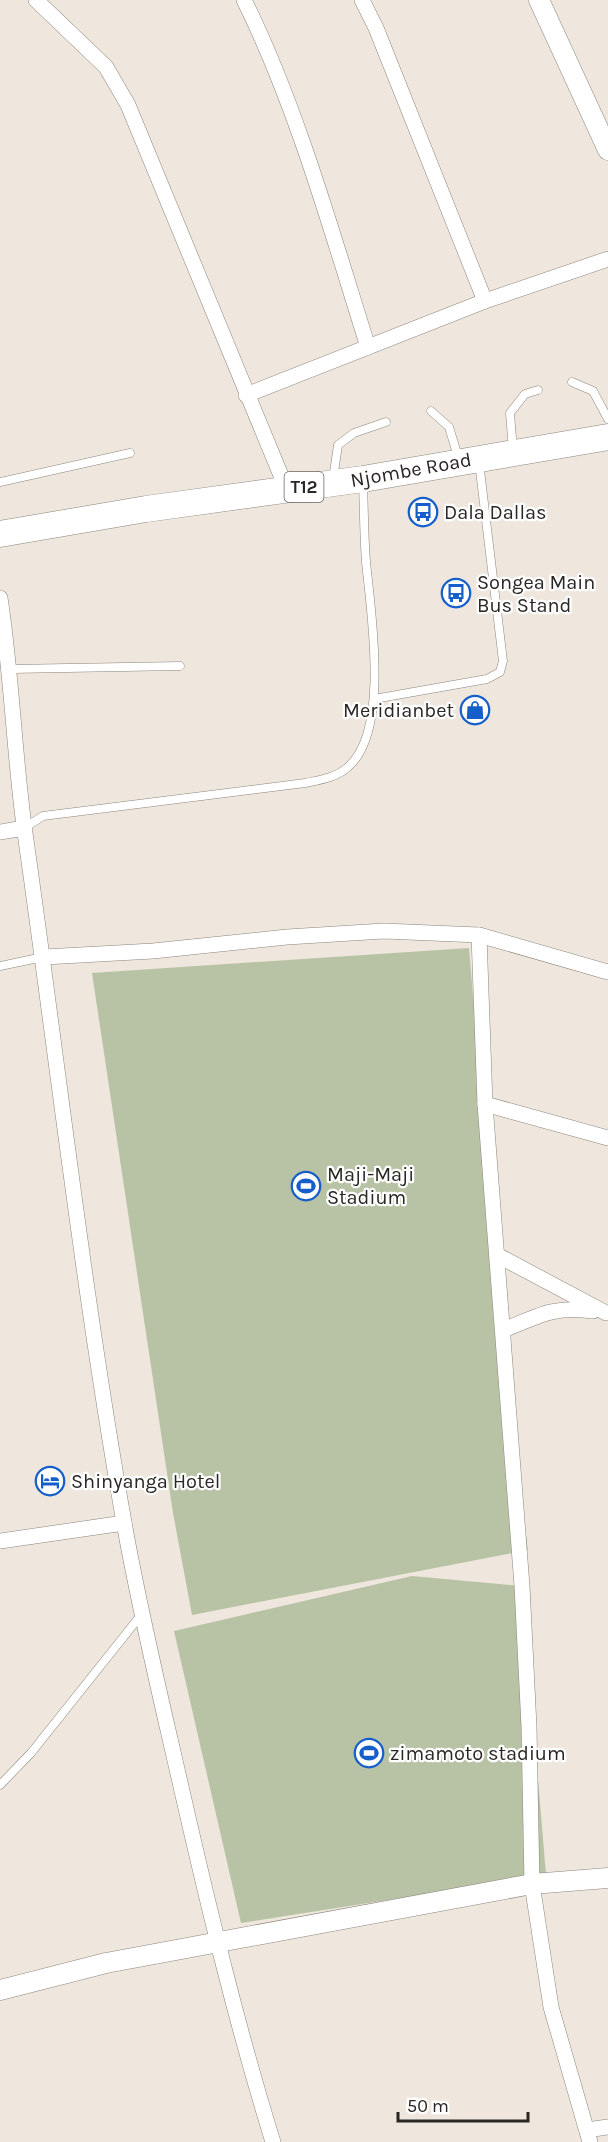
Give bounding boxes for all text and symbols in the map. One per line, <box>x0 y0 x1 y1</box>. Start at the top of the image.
street label: Njombe Road <box>349 448 473 492</box>
road number: T12 <box>284 472 324 502</box>
bus stop icon: Dala Dallas <box>407 496 439 528</box>
place label: Dala Dallas <box>444 501 547 524</box>
place label: Songea Main Bus Stand <box>477 571 595 617</box>
bus stop icon: Songea Main Bus Stand <box>440 577 472 609</box>
shop icon: Meridianbet <box>459 694 491 726</box>
place label: Meridianbet <box>343 699 454 722</box>
place label: Maji-Maji Stadium <box>327 1163 414 1209</box>
sports icon: Maji-Maji Stadium <box>290 1170 322 1202</box>
hotel icon: Shinyanga Hotel <box>34 1465 66 1497</box>
place label: Shinyanga Hotel <box>71 1470 220 1493</box>
sports icon: zimamoto stadium <box>353 1737 385 1769</box>
place label: zimamoto stadium <box>390 1742 566 1765</box>
scale bar <box>398 2085 528 2123</box>
text: 50 m <box>407 2095 449 2117</box>

